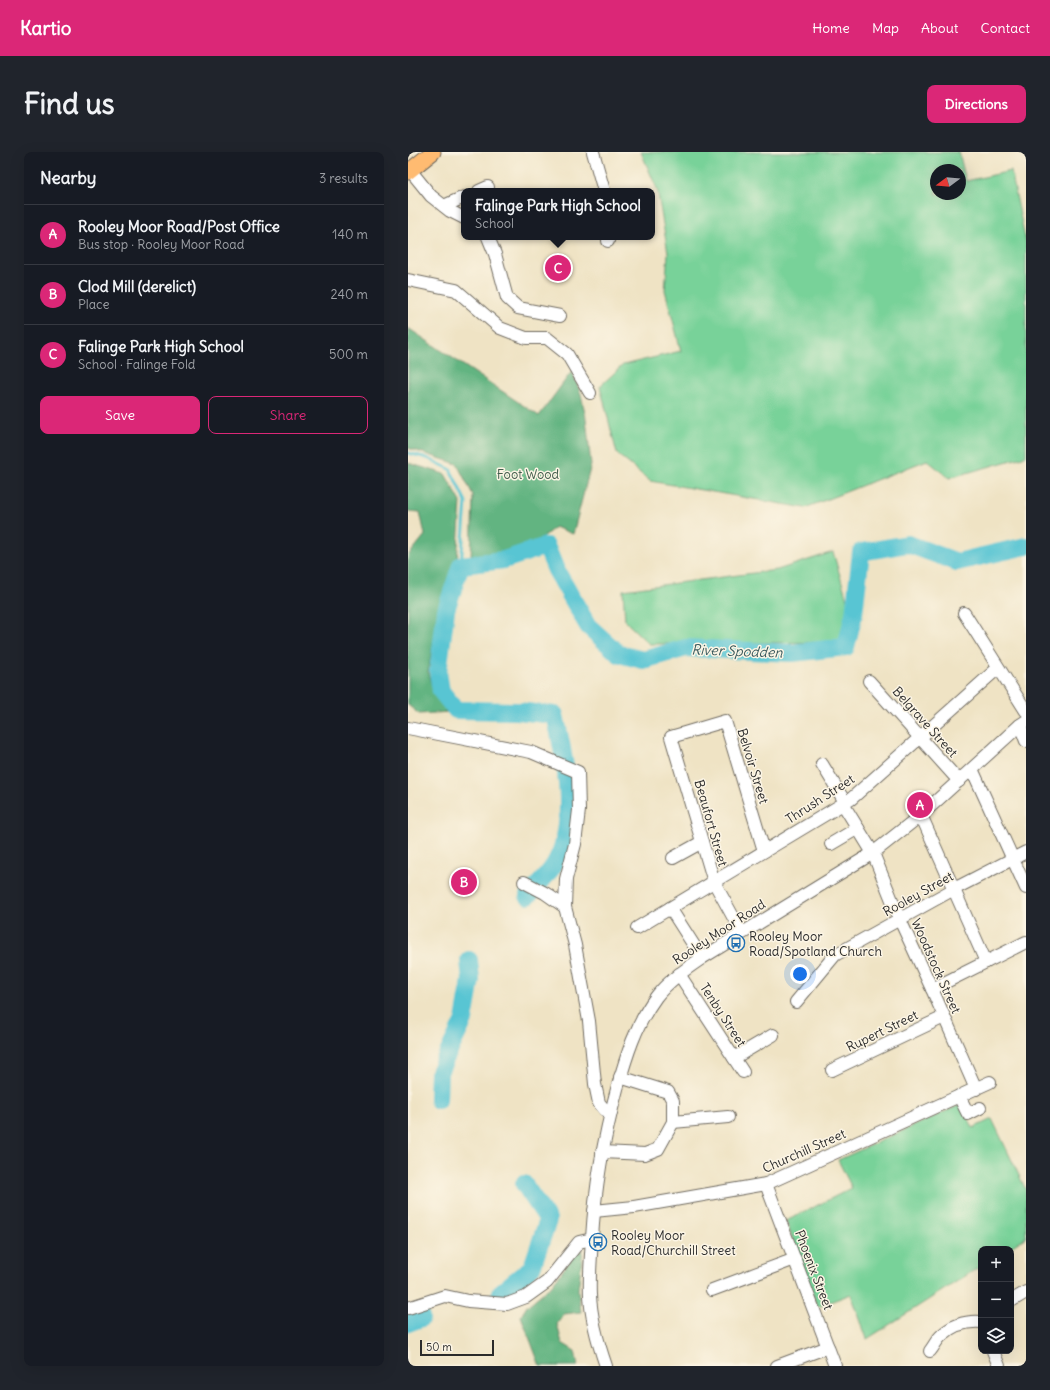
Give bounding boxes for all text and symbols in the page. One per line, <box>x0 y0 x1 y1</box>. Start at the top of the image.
text: Kartio <box>20 16 72 40</box>
text: Home <box>812 19 850 37</box>
text: Map <box>872 19 899 37</box>
text: About <box>921 19 959 37</box>
text: Contact <box>981 19 1030 37</box>
button: Directions <box>927 85 1026 123</box>
text: Find us <box>24 86 115 122</box>
north arrow <box>930 164 966 200</box>
text: Nearby <box>40 167 96 189</box>
text: 3 results <box>319 170 368 187</box>
popup <box>461 188 655 240</box>
text: Falinge Park High School <box>475 196 641 215</box>
text: School <box>475 215 514 232</box>
text: Rooley Moor Road/Post Office <box>78 217 280 236</box>
text: A <box>49 226 57 243</box>
text: 140 m <box>332 226 368 243</box>
text: Bus stop · Rooley Moor Road <box>78 236 244 253</box>
pin: C <box>545 253 571 283</box>
text: Clod Mill (derelict) <box>78 277 196 296</box>
text: B <box>49 286 57 303</box>
text: 240 m <box>331 286 368 303</box>
text: Place <box>78 296 109 313</box>
text: Falinge Park High School <box>78 337 244 356</box>
text: C <box>49 346 57 363</box>
text: 500 m <box>329 346 368 363</box>
text: School · Falinge Fold <box>78 356 195 373</box>
button: Save <box>40 396 200 434</box>
button: Share <box>208 396 368 434</box>
park label: Foot Wood <box>497 466 560 483</box>
water label: River Spodden <box>691 640 784 662</box>
street label: Belgrave Street <box>889 683 962 761</box>
street label: Belvoir Street <box>733 726 773 806</box>
street label: Thrush Street <box>782 770 858 827</box>
street label: Beaufort Street <box>691 778 732 869</box>
pin: A <box>907 790 933 820</box>
pin: B <box>451 867 477 897</box>
street label: Rooley Street <box>880 867 957 920</box>
street label: Rooley Moor Road <box>669 896 769 968</box>
street label: Woodstock Street <box>907 916 965 1017</box>
place label: Rooley Moor Road/Spotland Church <box>749 928 882 960</box>
bus stop icon: Rooley Moor Road/Spotland Church <box>726 933 746 953</box>
your location <box>790 964 810 984</box>
street label: Tenby Street <box>696 980 750 1051</box>
street label: Rupert Street <box>843 1006 921 1056</box>
street label: Churchill Street <box>760 1125 849 1177</box>
place label: Rooley Moor Road/Churchill Street <box>611 1227 736 1259</box>
street label: Phoenix Street <box>791 1228 837 1313</box>
bus stop icon: Rooley Moor Road/Churchill Street <box>588 1232 608 1252</box>
map controls <box>978 1246 1014 1354</box>
button: + <box>978 1246 1014 1282</box>
button: − <box>978 1282 1014 1318</box>
button: layers <box>978 1318 1014 1354</box>
scale bar <box>420 1338 494 1357</box>
text: 50 m <box>426 1340 452 1354</box>

